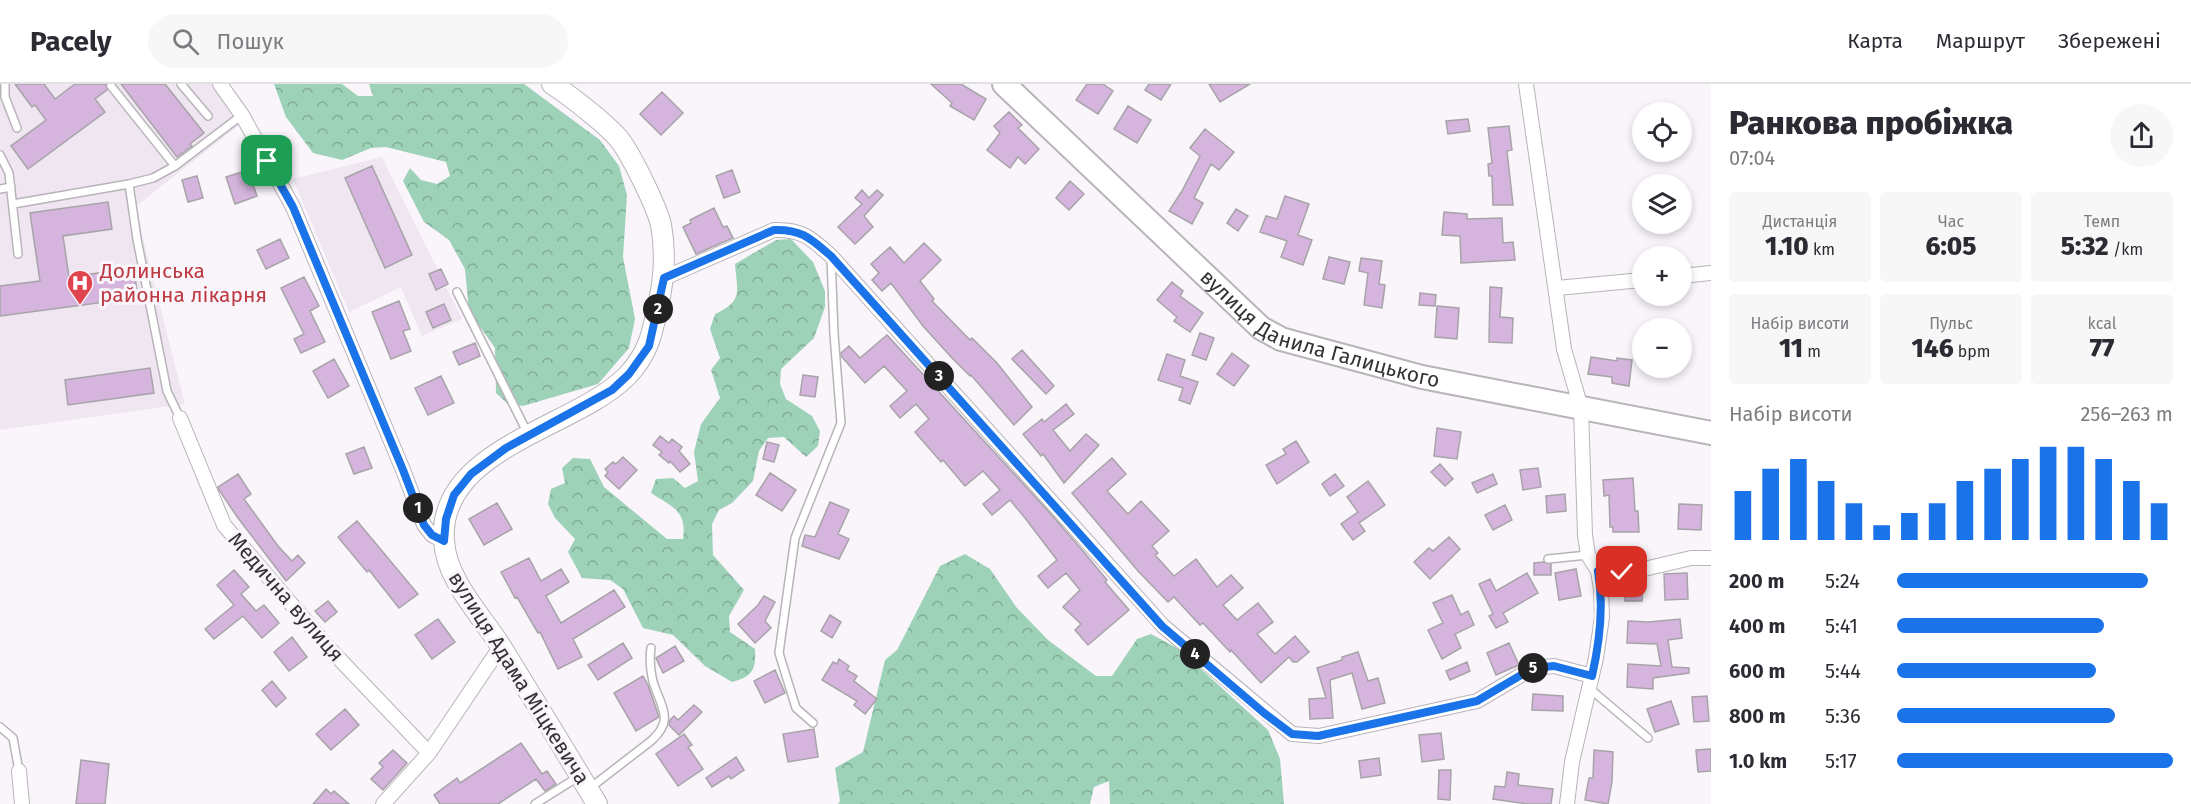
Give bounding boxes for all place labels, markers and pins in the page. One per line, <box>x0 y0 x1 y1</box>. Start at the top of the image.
pin <box>241 135 292 186</box>
place label: Долинська районна лікарня <box>99 258 267 308</box>
hospital icon: Долинська районна лікарня <box>65 268 95 306</box>
pin: 2 <box>643 294 673 324</box>
pin: 3 <box>924 361 954 391</box>
pin: 1 <box>403 493 433 523</box>
pin <box>1596 546 1647 597</box>
pin: 4 <box>1180 639 1210 669</box>
pin: 5 <box>1518 653 1548 683</box>

